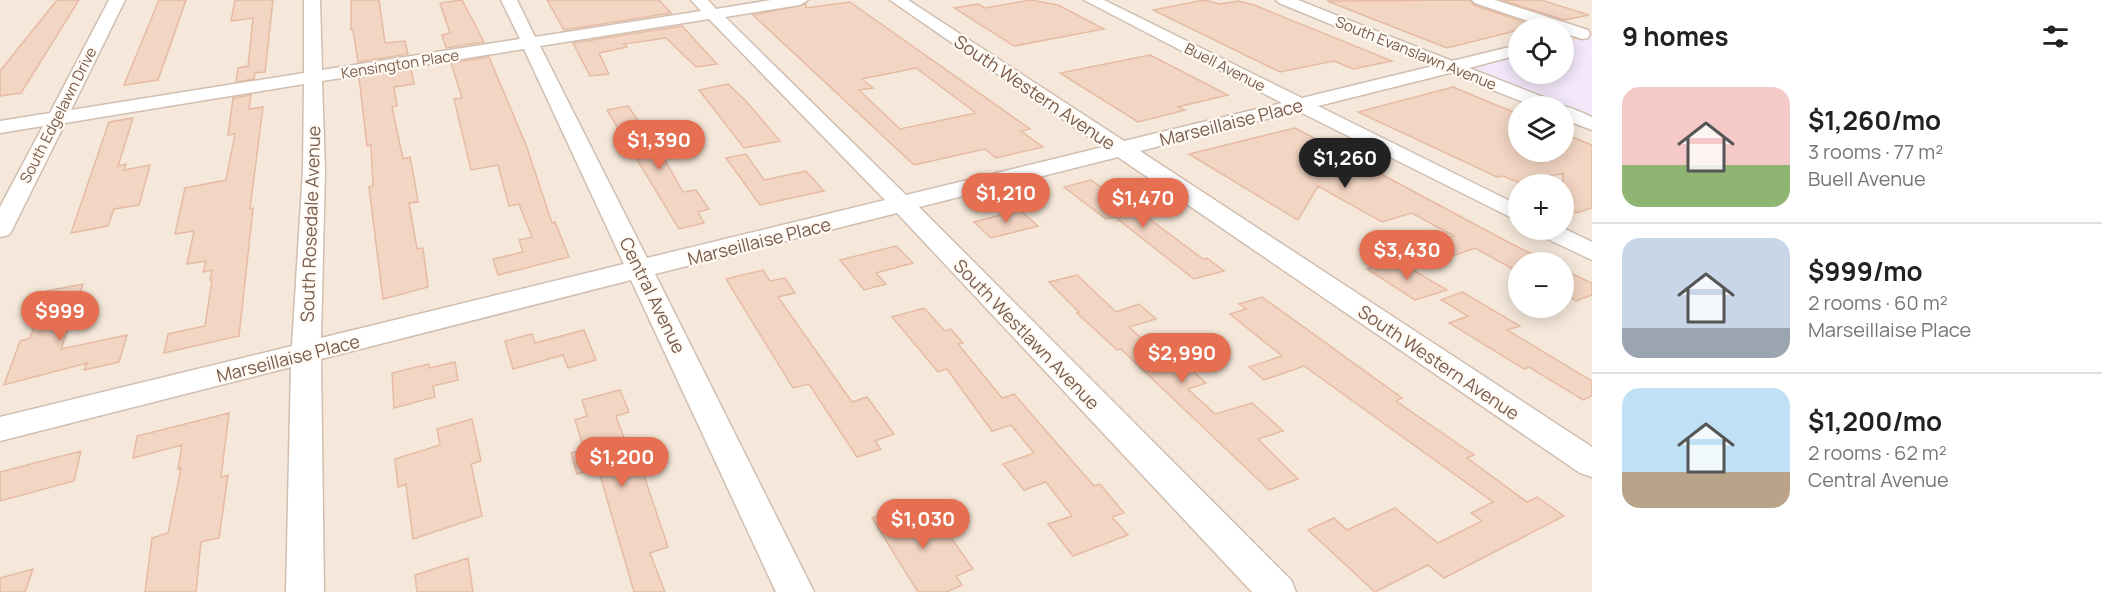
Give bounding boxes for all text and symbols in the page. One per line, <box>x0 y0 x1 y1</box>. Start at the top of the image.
street label: South Evanslawn Avenue <box>1332 11 1500 95</box>
map controls <box>1508 18 1574 318</box>
button: locate <box>1508 18 1574 84</box>
text: 9 homes <box>1622 18 1729 54</box>
icon: filters <box>2039 20 2072 53</box>
street label: South Western Avenue <box>950 29 1120 155</box>
street label: Buell Avenue <box>1181 38 1269 96</box>
street label: South Edgelawn Drive <box>15 43 102 187</box>
street label: Kensington Place <box>340 44 461 84</box>
street label: Marseillaise Place <box>1157 93 1305 151</box>
button: layers <box>1508 96 1574 162</box>
text: $1,260/mo <box>1808 102 1941 138</box>
icon: home <box>1670 111 1742 183</box>
pin: $1,390 <box>610 120 708 171</box>
street label: South Rosedale Avenue <box>295 125 325 323</box>
text: $1,390 <box>627 126 691 153</box>
pin: $1,260 <box>1296 138 1394 189</box>
text: 3 rooms · 77 m² <box>1808 138 1943 165</box>
text: $1,260 <box>1313 144 1377 171</box>
text: Buell Avenue <box>1808 165 1926 192</box>
pin: $1,210 <box>957 173 1055 224</box>
button: + <box>1508 174 1574 240</box>
pin: $1,470 <box>1094 178 1192 229</box>
text: $1,210 <box>976 179 1036 206</box>
text: $1,470 <box>1112 184 1174 211</box>
street label: Marseillaise Place <box>685 212 833 270</box>
pin: $3,430 <box>1358 230 1456 281</box>
street label: Central Avenue <box>614 233 692 357</box>
text: $3,430 <box>1373 236 1441 263</box>
button: − <box>1508 252 1574 318</box>
text: $999/mo <box>1808 253 1923 289</box>
street label: South Westlawn Avenue <box>949 254 1105 414</box>
icon: home <box>1670 262 1742 334</box>
text: 2 rooms · 60 m² <box>1808 289 1948 316</box>
pin: $999 <box>24 291 96 342</box>
text: $999 <box>35 297 85 324</box>
street label: South Western Avenue <box>1354 299 1524 425</box>
text: Marseillaise Place <box>1808 316 1971 343</box>
street label: Marseillaise Place <box>214 329 362 387</box>
pin: $2,990 <box>1133 333 1231 384</box>
text: $2,990 <box>1148 339 1216 366</box>
text: $1,200/mo <box>1808 403 1942 439</box>
icon: home <box>1670 412 1742 484</box>
pin: $1,200 <box>573 437 671 488</box>
text: 2 rooms · 62 m² <box>1808 439 1947 466</box>
text: $1,200 <box>590 443 654 470</box>
text: Central Avenue <box>1808 466 1949 493</box>
pin: $1,030 <box>874 499 972 550</box>
text: $1,030 <box>891 505 955 532</box>

